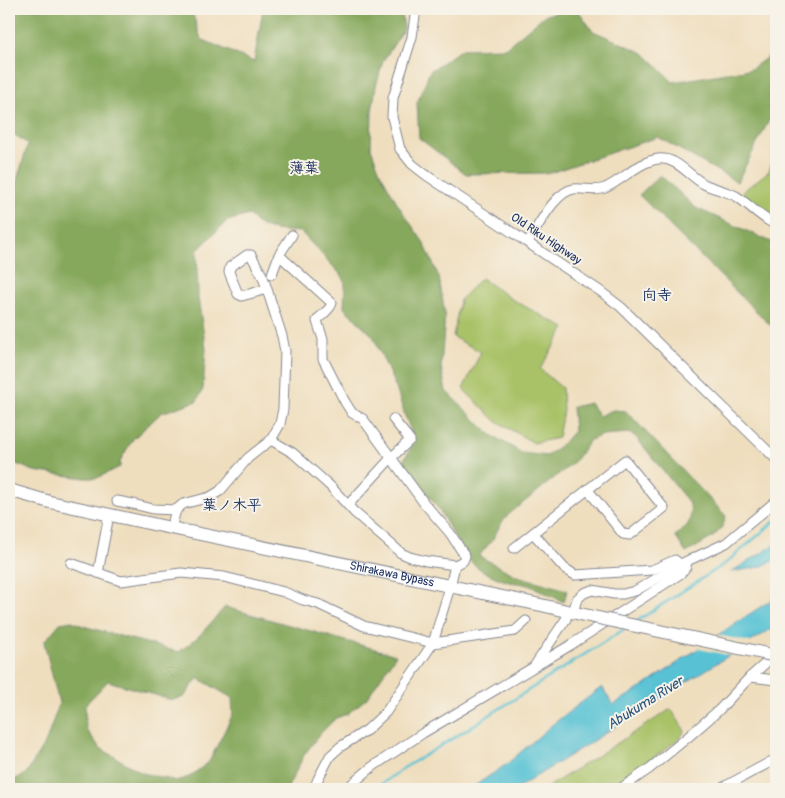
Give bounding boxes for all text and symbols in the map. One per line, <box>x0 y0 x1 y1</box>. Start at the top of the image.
district label: 薄葉 <box>289 159 319 178</box>
street label: Old Riku Highway <box>508 210 584 268</box>
district label: 向寺 <box>642 286 672 305</box>
district label: 葉ノ木平 <box>202 496 262 515</box>
street label: Shirakawa Bypass <box>348 558 436 590</box>
water label: Abukuma River <box>604 672 688 733</box>

